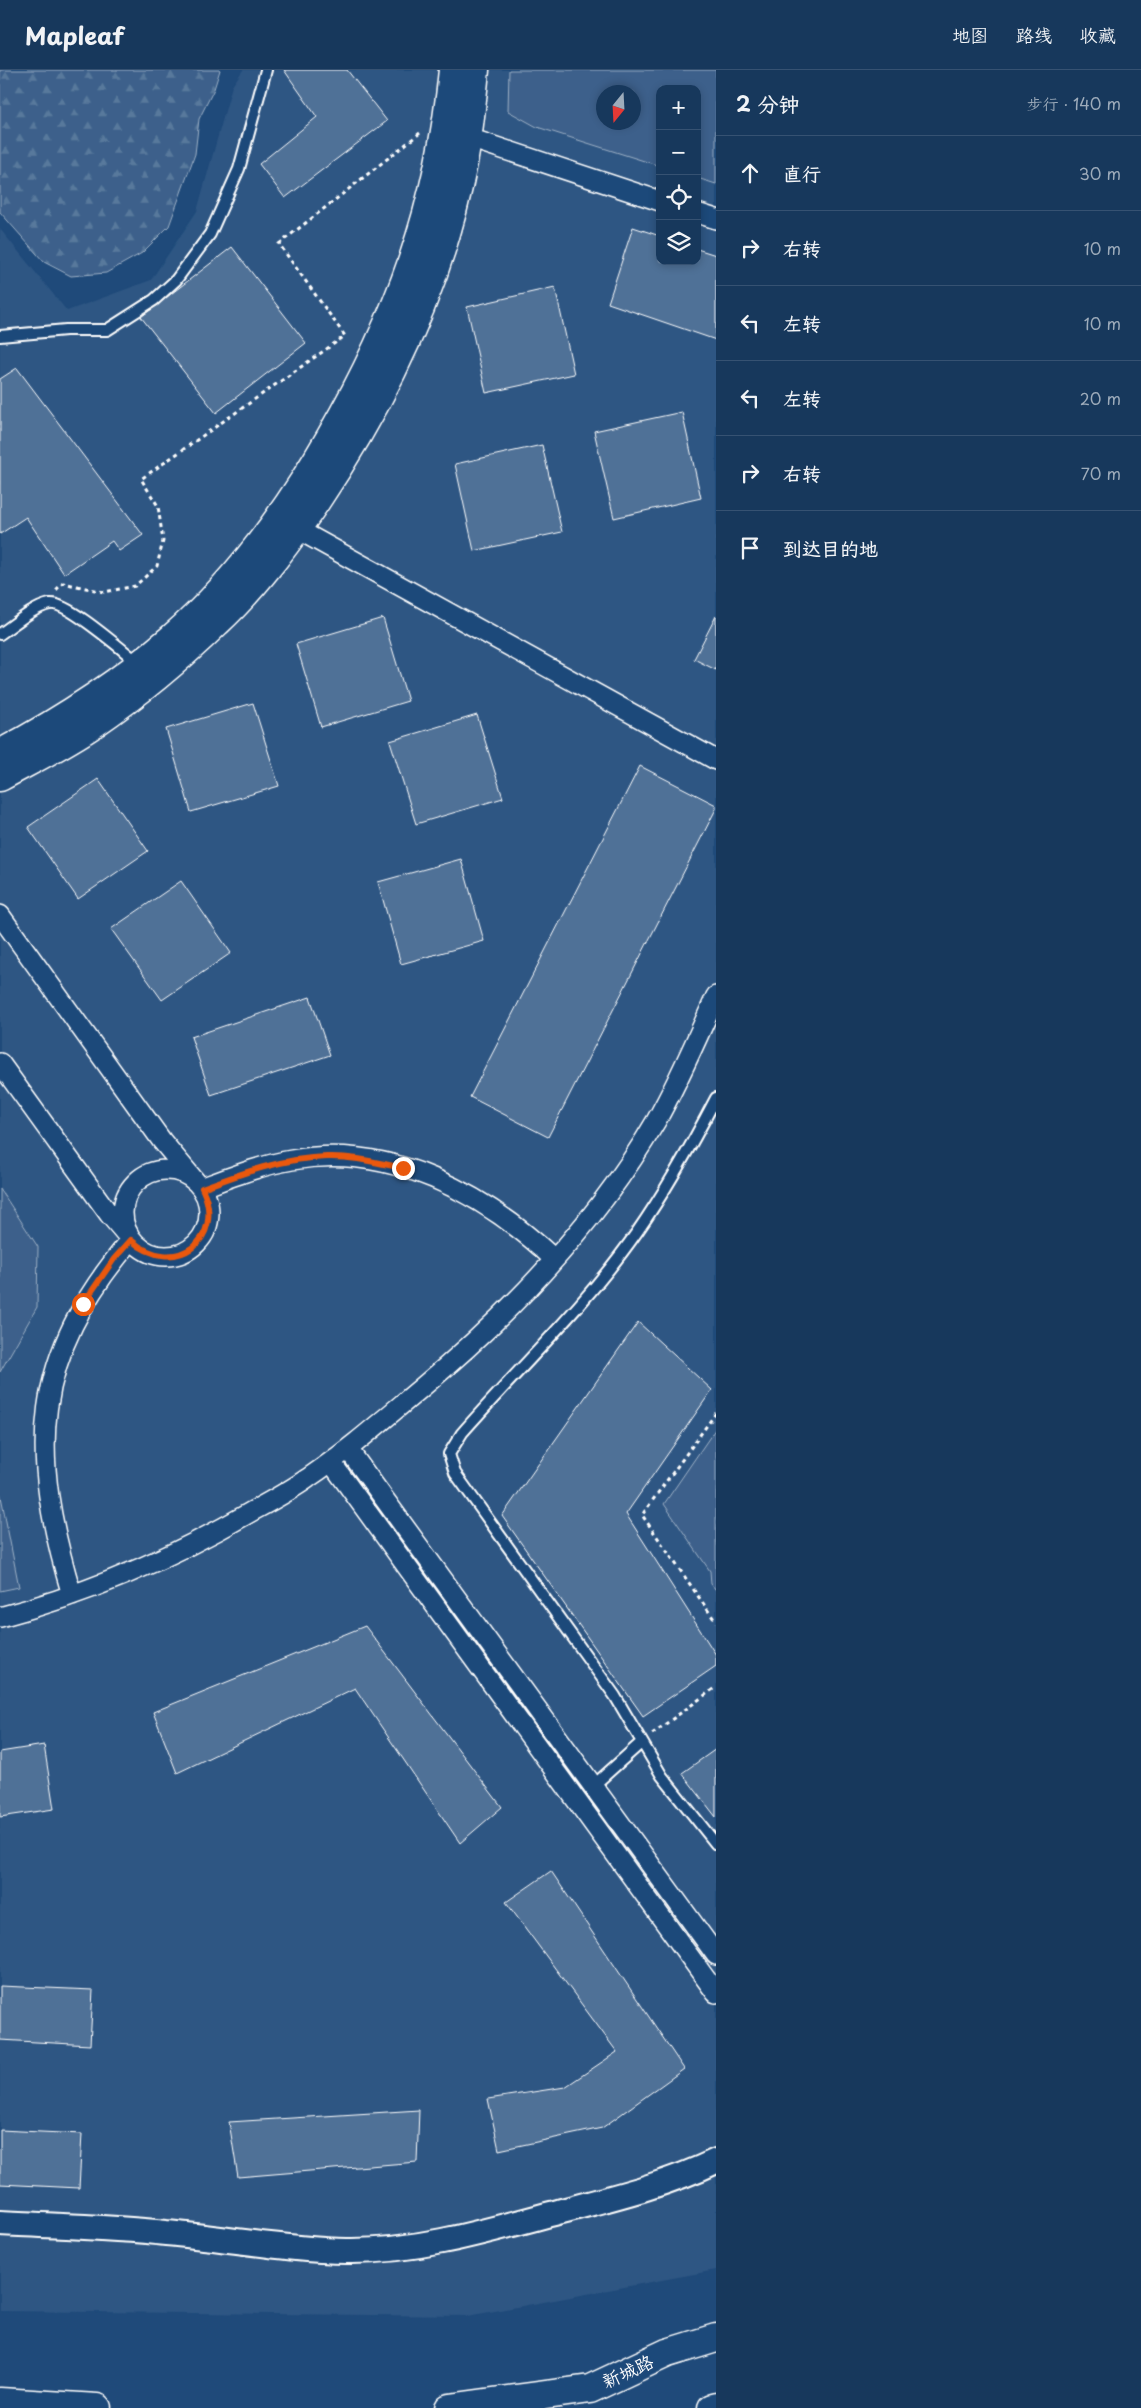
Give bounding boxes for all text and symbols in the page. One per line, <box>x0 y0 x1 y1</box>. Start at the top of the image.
text: Mapleaf <box>25 17 124 53</box>
text: 地图 <box>952 21 988 48</box>
text: 路线 <box>1016 21 1052 48</box>
text: 收藏 <box>1080 21 1116 48</box>
north arrow <box>596 85 641 130</box>
map controls <box>656 85 701 265</box>
button: + <box>656 85 701 130</box>
text: 2 分钟 <box>736 87 799 119</box>
text: 步行 · 140 m <box>1027 91 1121 115</box>
button: − <box>656 130 701 175</box>
icon: ahead <box>736 159 764 187</box>
text: 直行 <box>783 159 821 187</box>
text: 30 m <box>1079 161 1121 185</box>
button: locate <box>656 175 701 220</box>
button: layers <box>656 220 701 265</box>
icon: right <box>736 234 764 262</box>
text: 右转 <box>783 234 821 262</box>
text: 10 m <box>1084 236 1121 260</box>
icon: left <box>736 309 764 337</box>
text: 左转 <box>783 309 821 337</box>
text: 10 m <box>1084 311 1121 335</box>
icon: left <box>736 384 764 412</box>
text: 左转 <box>783 384 821 412</box>
text: 20 m <box>1080 386 1121 410</box>
icon: right <box>736 459 764 487</box>
text: 右转 <box>783 459 821 487</box>
text: 70 m <box>1081 461 1121 485</box>
icon: arrive <box>736 534 764 562</box>
text: 到达目的地 <box>783 534 878 562</box>
route end <box>392 1157 415 1180</box>
route start <box>72 1293 95 1316</box>
street label: 新城路 <box>597 2347 658 2394</box>

